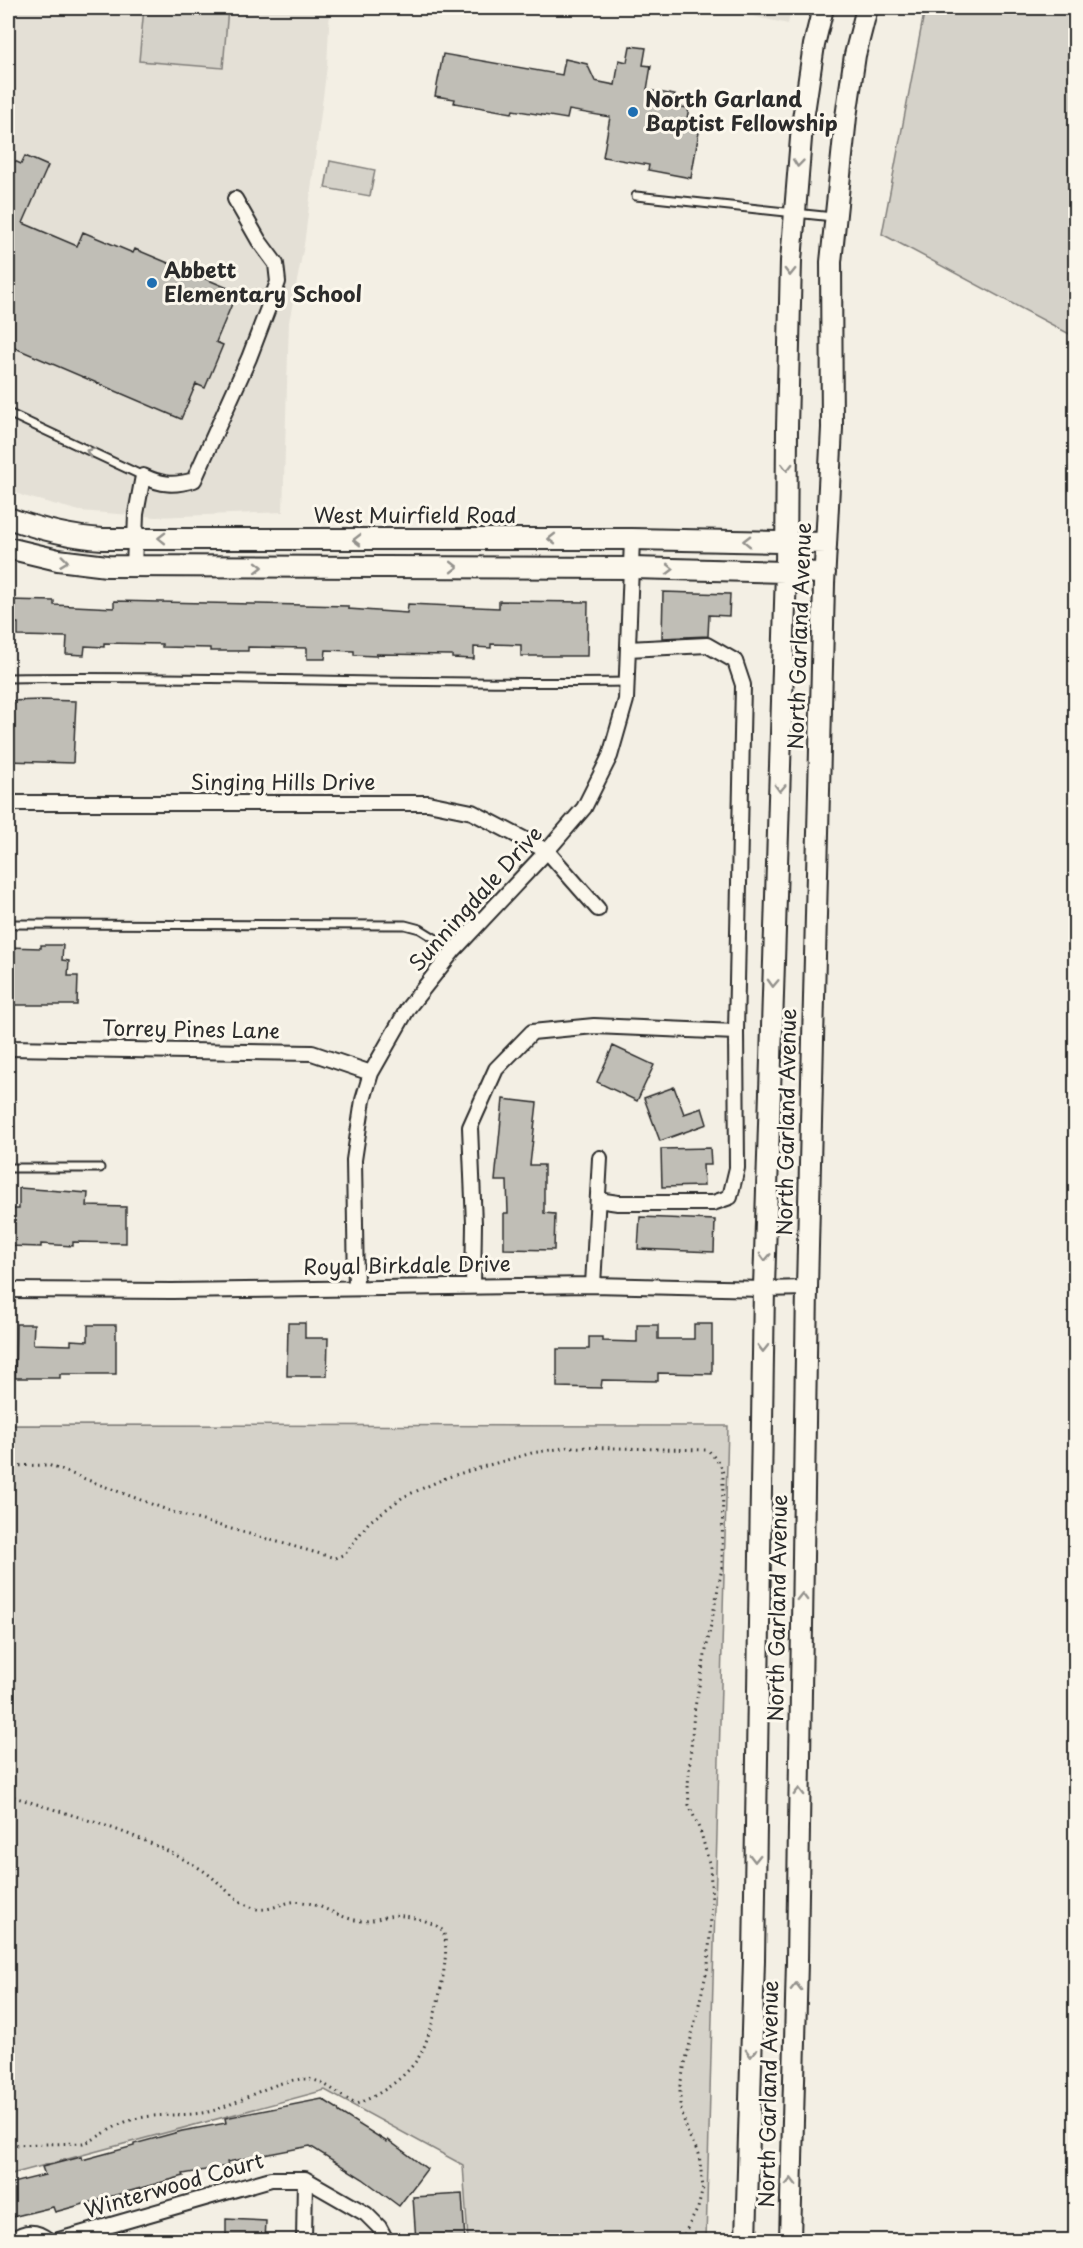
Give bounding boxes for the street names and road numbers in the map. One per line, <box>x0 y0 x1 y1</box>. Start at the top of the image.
street label: West Muirfield Road <box>313 498 517 530</box>
street label: North Garland Avenue <box>778 522 818 750</box>
street label: Singing Hills Drive <box>191 765 375 797</box>
street label: Sunningdale Drive <box>400 818 549 978</box>
street label: North Garland Avenue <box>767 1008 803 1236</box>
street label: Torrey Pines Lane <box>102 1010 280 1046</box>
street label: Royal Birkdale Drive <box>303 1246 511 1282</box>
street label: North Garland Avenue <box>758 1494 794 1722</box>
street label: North Garland Avenue <box>749 1980 785 2208</box>
street label: Winterwood Court <box>80 2143 267 2225</box>

